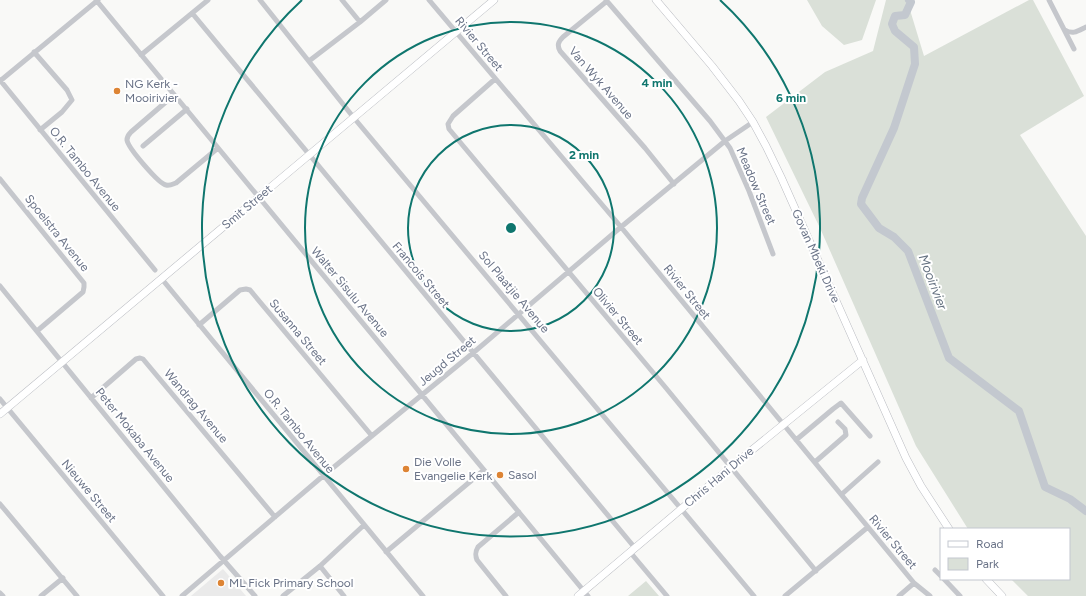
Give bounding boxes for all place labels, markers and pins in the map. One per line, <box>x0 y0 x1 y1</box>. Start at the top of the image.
place label: NG Kerk - Mooirivier <box>125 77 178 105</box>
marker: NG Kerk - Mooirivier <box>112 86 122 96</box>
centre of rings <box>504 221 518 235</box>
place label: Die Volle Evangelie Kerk <box>414 455 492 483</box>
marker: Die Volle Evangelie Kerk <box>401 464 411 474</box>
place label: Sasol <box>508 468 537 482</box>
marker: Sasol <box>495 470 505 480</box>
place label: ML Fick Primary School <box>229 576 353 590</box>
marker: ML Fick Primary School <box>216 578 226 588</box>

